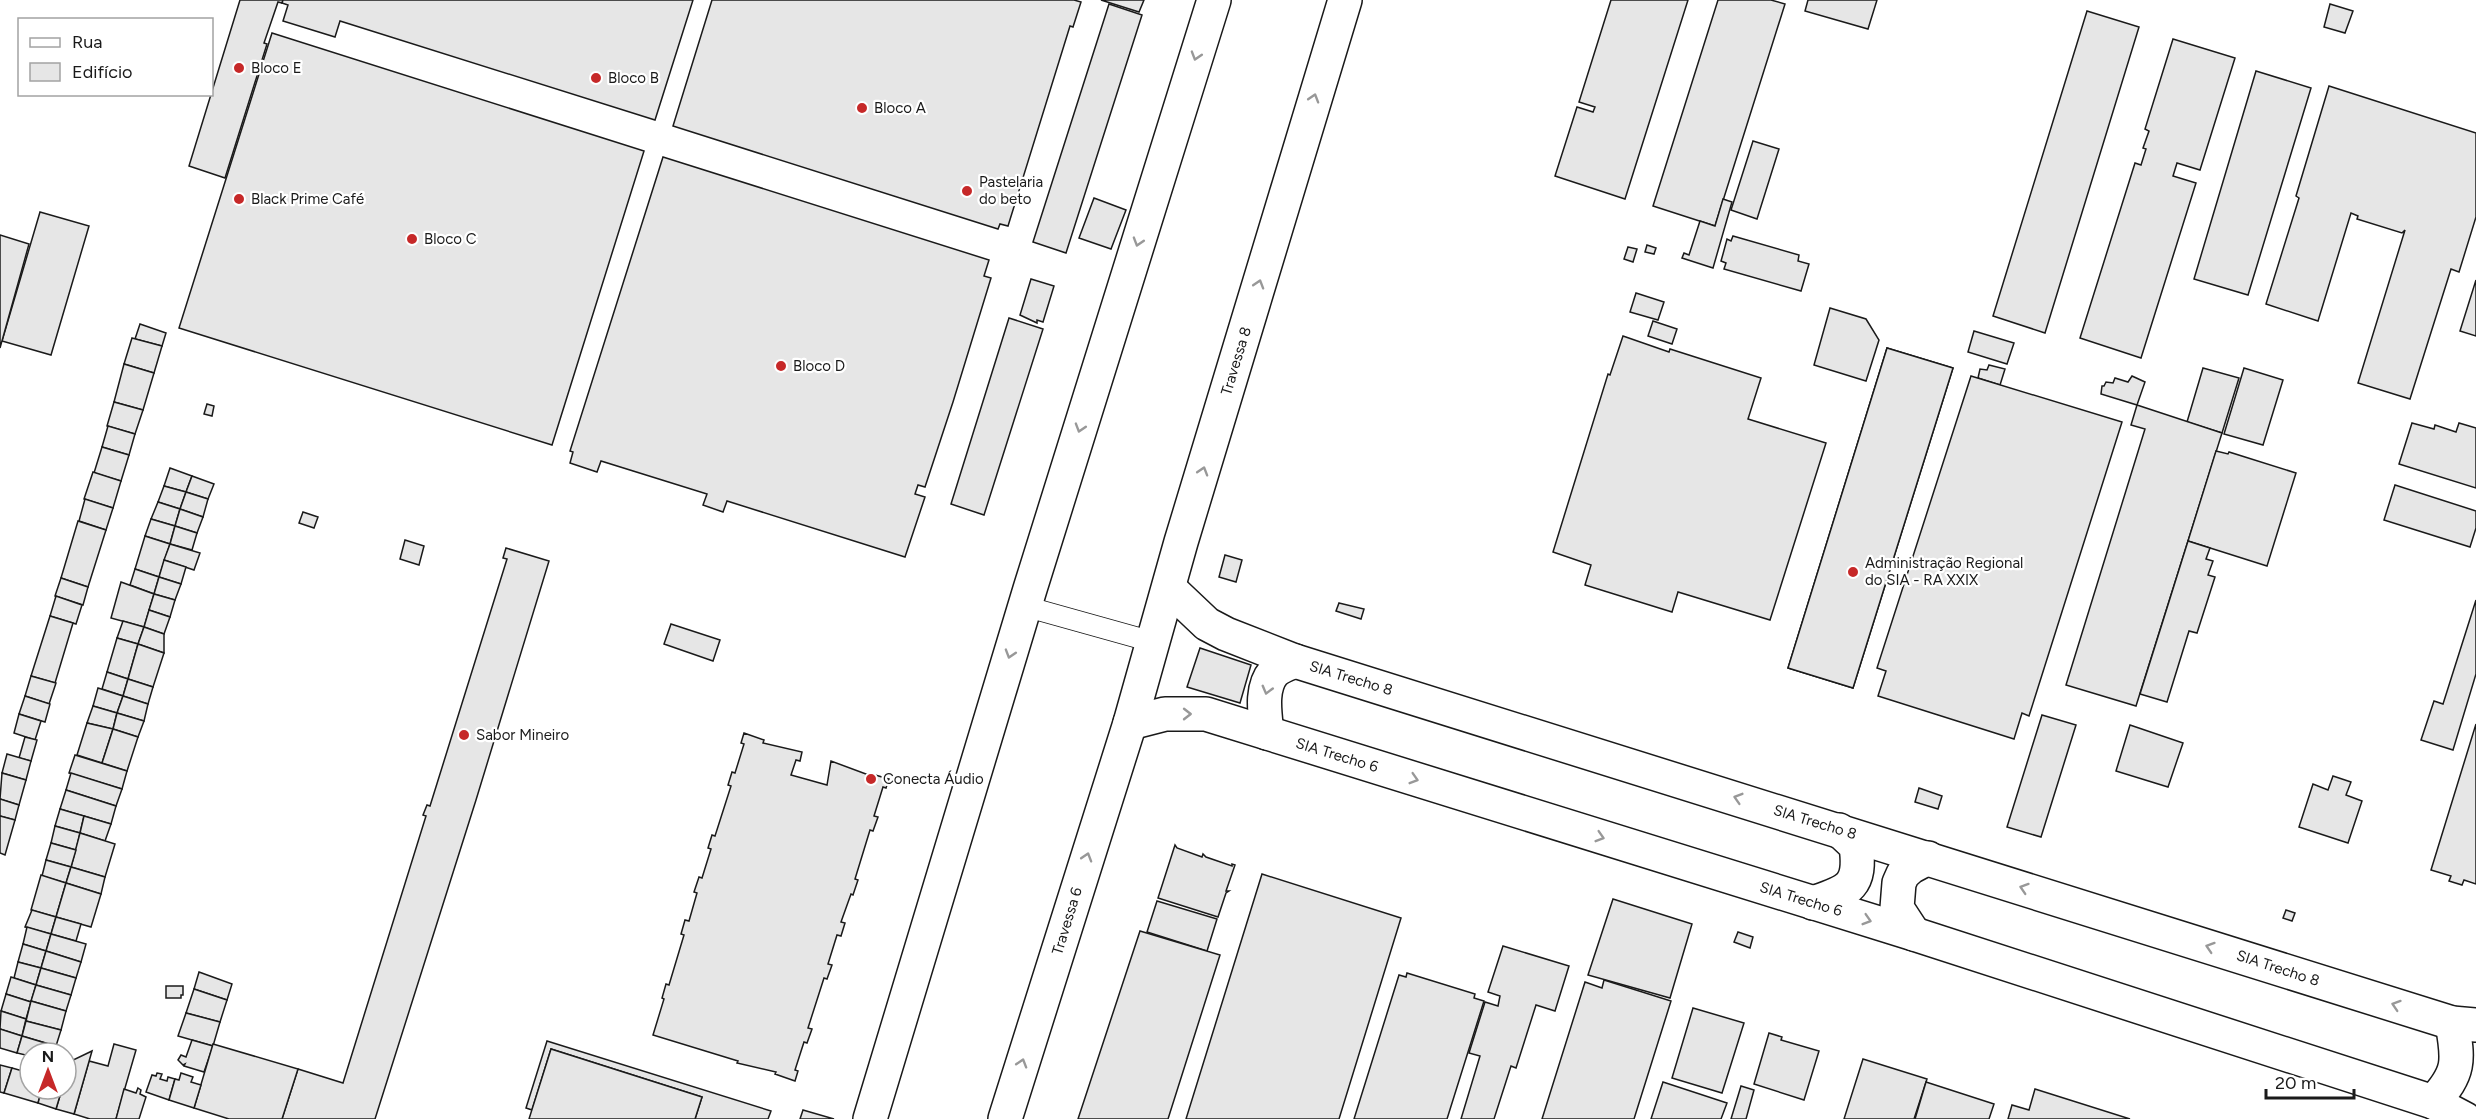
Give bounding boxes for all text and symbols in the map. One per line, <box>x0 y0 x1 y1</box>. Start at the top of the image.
legend <box>18 18 213 96</box>
text: Rua <box>72 31 103 53</box>
one-way arrow <box>1191 50 1203 61</box>
place label: Bloco E <box>251 59 302 77</box>
text: Edifício <box>72 61 133 83</box>
marker: Bloco E <box>232 61 246 75</box>
place label: Bloco B <box>608 69 659 87</box>
marker: Bloco B <box>589 71 603 85</box>
one-way arrow <box>1307 93 1319 104</box>
place label: Bloco A <box>874 99 926 117</box>
marker: Bloco A <box>855 101 869 115</box>
place label: Pastelaria do beto <box>979 173 1043 208</box>
marker: Pastelaria do beto <box>960 184 974 198</box>
place label: Black Prime Café <box>251 190 364 208</box>
marker: Black Prime Café <box>232 192 246 206</box>
place label: Bloco C <box>424 230 477 248</box>
marker: Bloco C <box>405 232 419 246</box>
one-way arrow <box>1132 236 1145 247</box>
one-way arrow <box>1252 279 1264 290</box>
street label: Travessa 8 <box>1217 325 1255 397</box>
place label: Bloco D <box>793 357 845 375</box>
marker: Bloco D <box>774 359 788 373</box>
one-way arrow <box>1074 422 1087 433</box>
one-way arrow <box>1196 466 1208 477</box>
place label: Administração Regional do SIA - RA XXIX <box>1865 554 2023 589</box>
marker: Administração Regional do SIA - RA XXIX <box>1846 565 1860 579</box>
one-way arrow <box>1005 648 1017 659</box>
street label: SIA Trecho 8 <box>1307 657 1395 699</box>
one-way arrow <box>1262 685 1275 695</box>
one-way arrow <box>1183 708 1192 720</box>
place label: Sabor Mineiro <box>476 726 569 744</box>
marker: Sabor Mineiro <box>457 728 471 742</box>
street label: SIA Trecho 6 <box>1294 734 1381 776</box>
place label: Conecta Áudio <box>883 770 984 788</box>
marker: Conecta Áudio <box>864 772 878 786</box>
one-way arrow <box>1408 772 1419 784</box>
one-way arrow <box>1733 793 1744 806</box>
street label: SIA Trecho 8 <box>1771 801 1859 843</box>
one-way arrow <box>1594 830 1605 842</box>
one-way arrow <box>1080 852 1092 863</box>
street label: SIA Trecho 6 <box>1758 878 1845 920</box>
one-way arrow <box>2019 883 2030 895</box>
street label: Travessa 6 <box>1048 884 1086 957</box>
one-way arrow <box>1861 913 1872 925</box>
one-way arrow <box>2205 942 2216 954</box>
street label: SIA Trecho 8 <box>2234 946 2322 990</box>
one-way arrow <box>2391 1000 2402 1013</box>
north arrow <box>18 1041 78 1101</box>
text: N <box>42 1047 54 1066</box>
one-way arrow <box>1015 1058 1027 1069</box>
scale bar <box>2266 1062 2354 1100</box>
text: 20 m <box>2275 1072 2316 1094</box>

